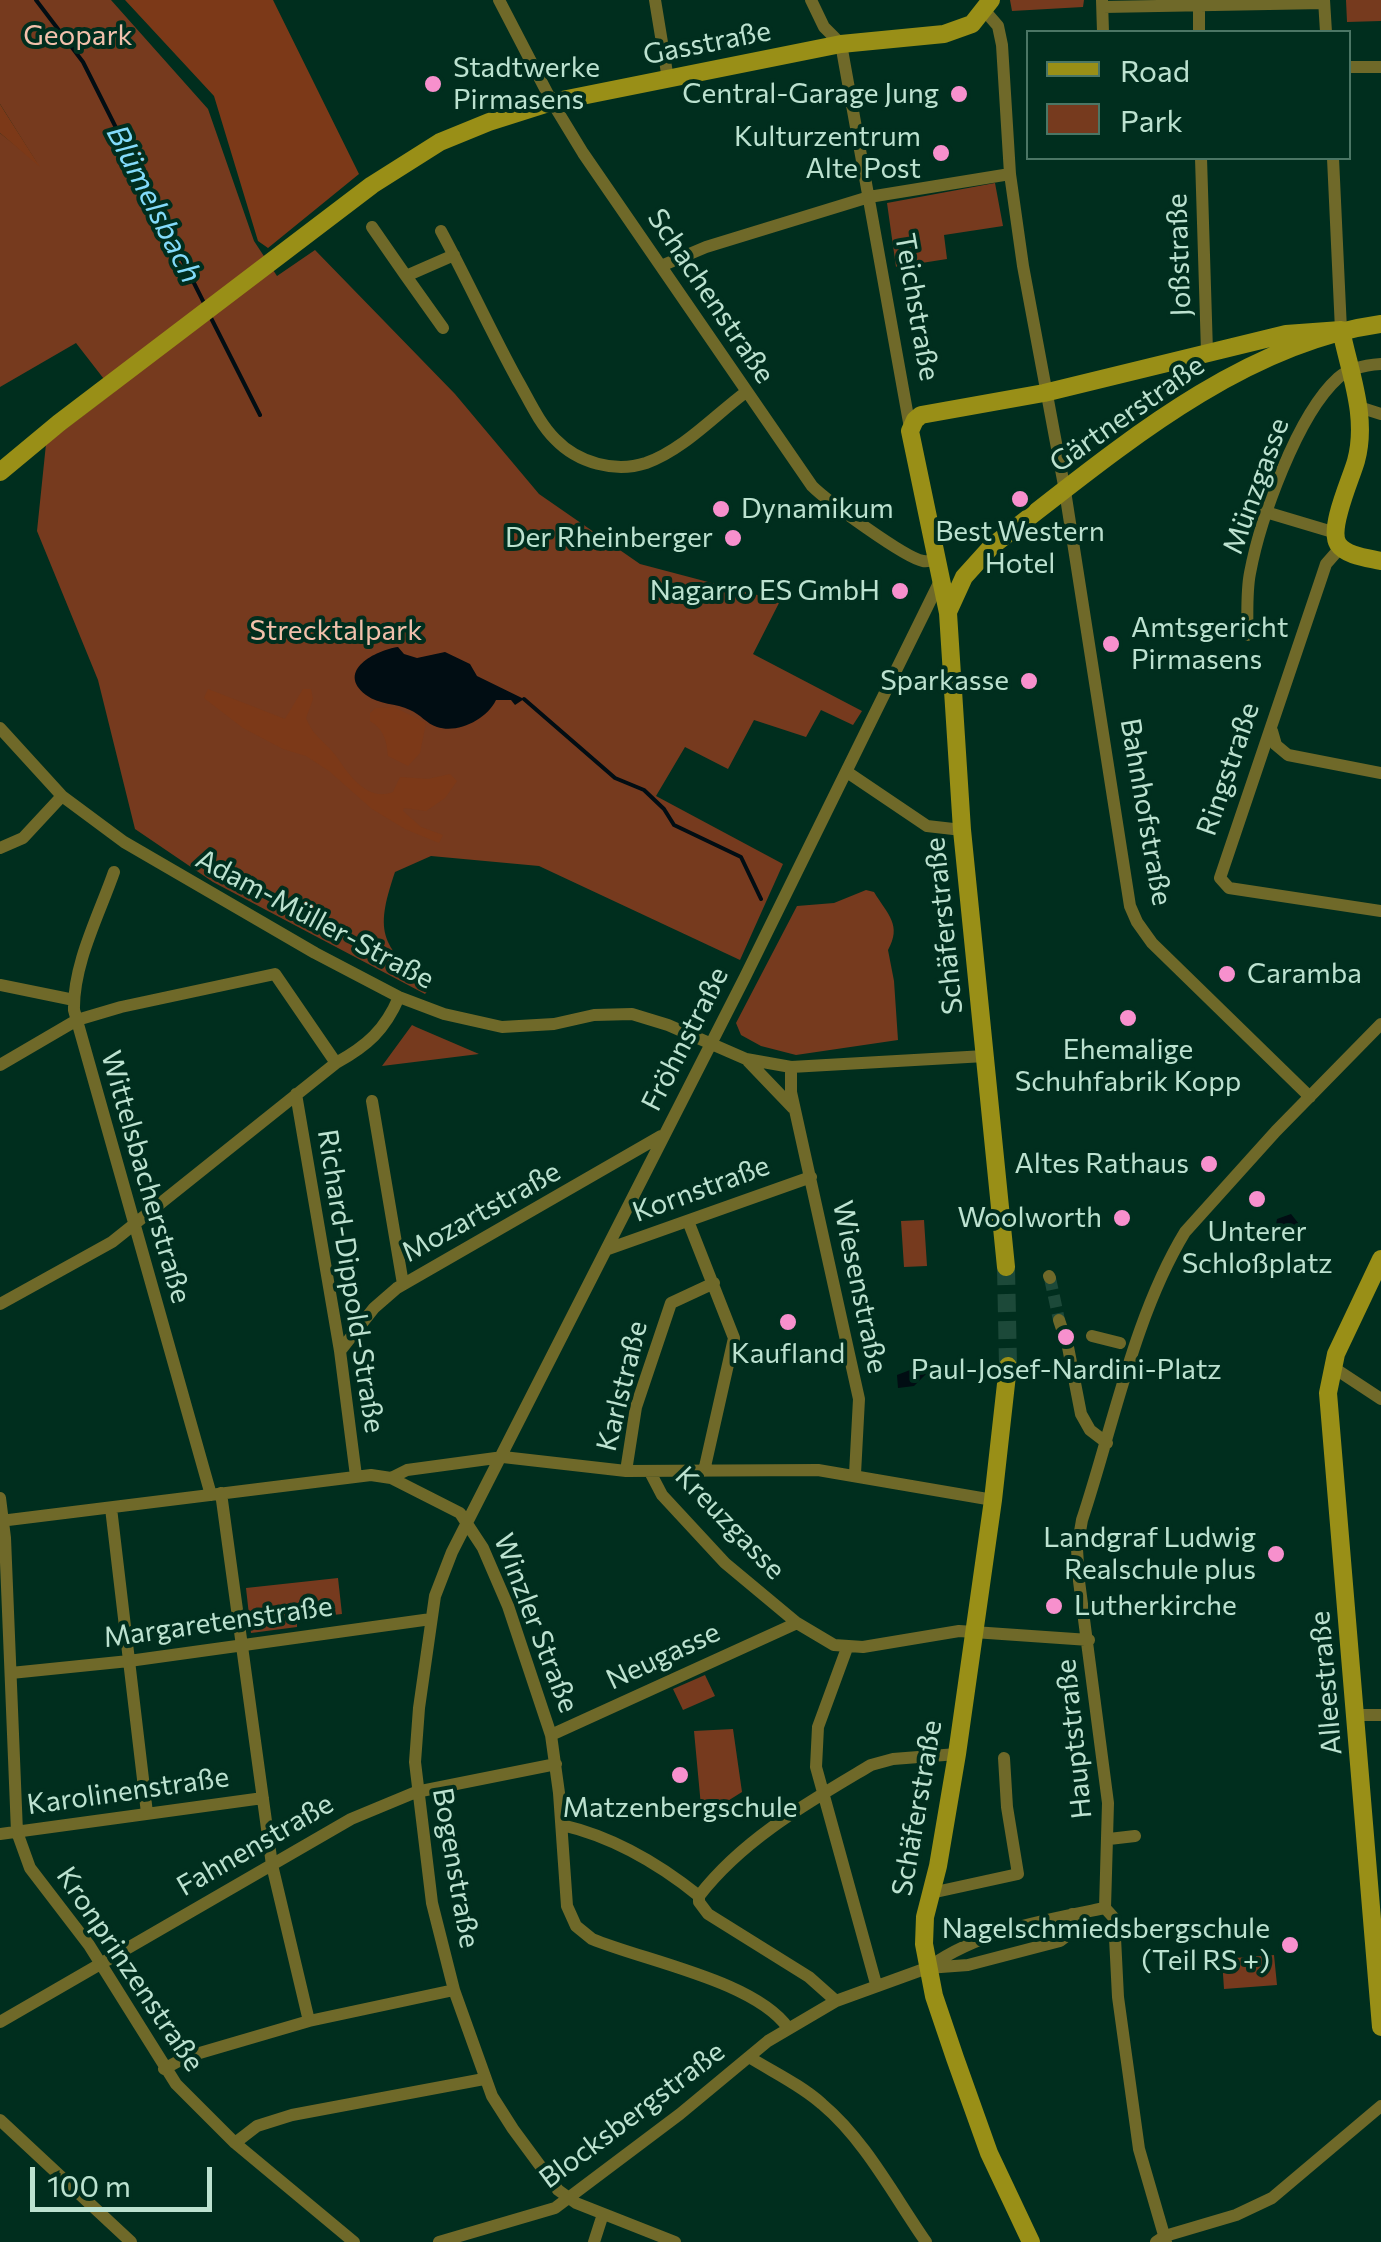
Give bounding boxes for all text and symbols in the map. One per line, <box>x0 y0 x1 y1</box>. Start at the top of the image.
street label: Gasstraße <box>640 14 774 72</box>
park label: Geopark <box>23 19 133 53</box>
legend <box>1026 30 1351 160</box>
place label: Stadtwerke Pirmasens <box>453 51 600 117</box>
text: Road <box>1120 51 1190 88</box>
marker: Stadtwerke Pirmasens <box>422 73 444 95</box>
place label: Central-Garage Jung <box>682 77 939 111</box>
marker: Central-Garage Jung <box>948 83 970 105</box>
text: Park <box>1120 101 1183 138</box>
water label: Blümelsbach <box>99 119 209 289</box>
place label: Kulturzentrum Alte Post <box>734 120 921 186</box>
marker: Kulturzentrum Alte Post <box>930 142 952 164</box>
street label: Joßstraße <box>1160 193 1198 317</box>
street label: Schachenstraße <box>640 202 782 390</box>
street label: Teichstraße <box>888 231 946 383</box>
street label: Gärtnerstraße <box>1043 348 1211 480</box>
street label: Münzgasse <box>1216 413 1296 559</box>
marker: Best Western Hotel <box>1009 488 1031 510</box>
place label: Dynamikum <box>741 492 894 526</box>
marker: Dynamikum <box>710 498 732 520</box>
place label: Best Western Hotel <box>935 515 1105 581</box>
place label: Der Rheinberger <box>505 521 713 555</box>
marker: Der Rheinberger <box>722 527 744 549</box>
place label: Nagarro ES GmbH <box>650 574 880 608</box>
marker: Nagarro ES GmbH <box>889 580 911 602</box>
place label: Amtsgericht Pirmasens <box>1131 611 1288 677</box>
park label: Strecktalpark <box>250 614 422 648</box>
marker: Amtsgericht Pirmasens <box>1100 633 1122 655</box>
place label: Sparkasse <box>880 664 1009 698</box>
marker: Sparkasse <box>1018 670 1040 692</box>
street label: Ringstraße <box>1190 698 1266 840</box>
street label: Bahnhofstraße <box>1113 716 1179 908</box>
street label: Schäferstraße <box>918 836 970 1016</box>
street label: Adam-Müller-Straße <box>190 842 440 996</box>
place label: Caramba <box>1247 957 1362 991</box>
street label: Fröhnstraße <box>634 962 736 1116</box>
marker: Caramba <box>1216 963 1238 985</box>
marker: Ehemalige Schuhfabrik Kopp <box>1117 1007 1139 1029</box>
place label: Ehemalige Schuhfabrik Kopp <box>1015 1033 1241 1099</box>
street label: Wittelsbacherstraße <box>94 1047 198 1307</box>
street label: Richard-Dippold-Straße <box>310 1127 392 1435</box>
place label: Altes Rathaus <box>1015 1147 1189 1181</box>
street label: Kornstraße <box>628 1149 774 1229</box>
marker: Altes Rathaus <box>1198 1153 1220 1175</box>
street label: Mozartstraße <box>396 1155 566 1269</box>
marker: Unterer Schloßplatz <box>1246 1188 1268 1210</box>
street label: Wiesenstraße <box>825 1198 895 1376</box>
place label: Woolworth <box>957 1201 1102 1235</box>
marker: Woolworth <box>1111 1207 1133 1229</box>
place label: Unterer Schloßplatz <box>1182 1215 1332 1281</box>
marker: Kaufland <box>777 1311 799 1333</box>
street label: Karlstraße <box>590 1317 654 1455</box>
marker: Paul-Josef-Nardini-Platz <box>1055 1326 1077 1348</box>
place label: Kaufland <box>731 1337 845 1371</box>
place label: Paul-Josef-Nardini-Platz <box>911 1353 1221 1387</box>
street label: Kreuzgasse <box>668 1460 792 1586</box>
place label: Landgraf Ludwig Realschule plus <box>1043 1521 1256 1587</box>
street label: Winzler Straße <box>486 1529 586 1717</box>
marker: Landgraf Ludwig Realschule plus <box>1265 1543 1287 1565</box>
street label: Margaretenstraße <box>101 1589 335 1655</box>
place label: Lutherkirche <box>1074 1589 1237 1623</box>
marker: Lutherkirche <box>1043 1595 1065 1617</box>
street label: Alleestraße <box>1303 1610 1349 1756</box>
street label: Neugasse <box>601 1615 725 1697</box>
street label: Hauptstraße <box>1049 1657 1099 1821</box>
street label: Schäferstraße <box>885 1717 949 1899</box>
street label: Karolinenstraße <box>25 1760 231 1822</box>
marker: Matzenbergschule <box>669 1764 691 1786</box>
street label: Bogenstraße <box>425 1785 487 1951</box>
street label: Fahnenstraße <box>171 1787 339 1903</box>
place label: Matzenbergschule <box>562 1791 798 1825</box>
street label: Kronprinzenstraße <box>49 1860 211 2078</box>
place label: Nagelschmiedsbergschule (Teil RS +) <box>942 1912 1270 1978</box>
marker: Nagelschmiedsbergschule (Teil RS +) <box>1279 1934 1301 1956</box>
street label: Blocksbergstraße <box>533 2035 731 2195</box>
scale bar <box>35 2147 218 2209</box>
text: 100 m <box>47 2166 131 2203</box>

